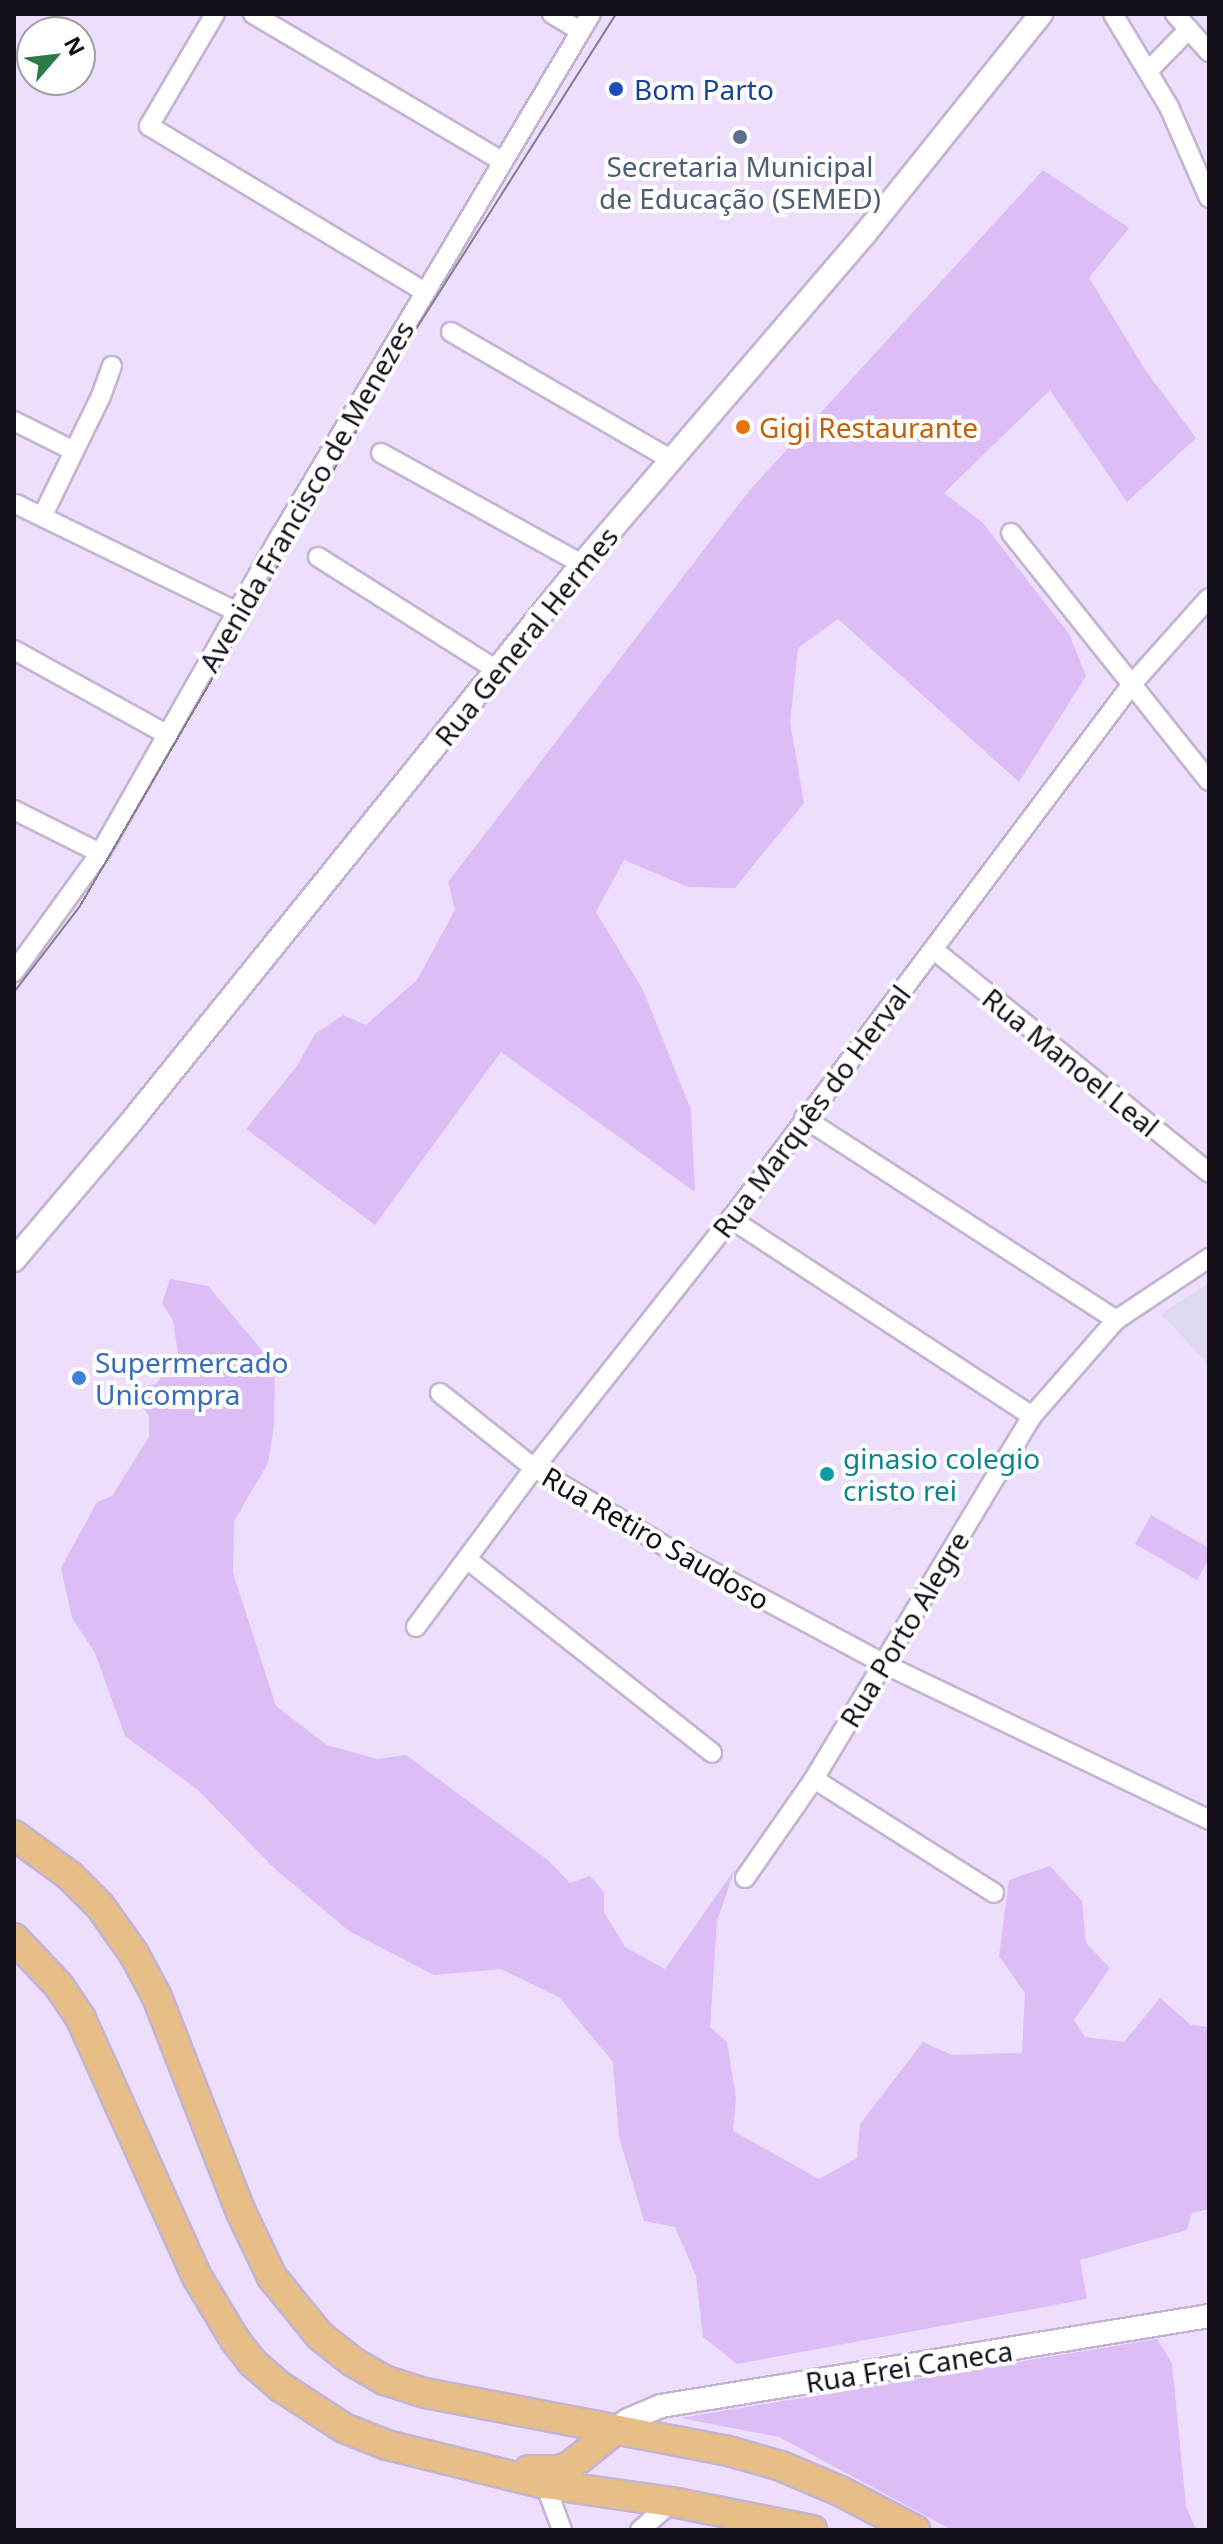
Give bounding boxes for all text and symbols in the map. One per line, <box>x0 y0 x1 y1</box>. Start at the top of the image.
north arrow <box>16 16 96 96</box>
text: N <box>58 31 93 61</box>
place label: Bom Parto <box>634 72 774 106</box>
marker: Bom Parto <box>605 78 627 100</box>
marker: Secretaria Municipal de Educação (SEMED) <box>731 128 749 146</box>
place label: Secretaria Municipal de Educação (SEMED) <box>599 149 881 215</box>
street label: Avenida Francisco de Menezes <box>192 315 420 677</box>
place label: Gigi Restaurante <box>759 410 978 444</box>
marker: Gigi Restaurante <box>734 418 752 436</box>
street label: Rua General Hermes <box>427 520 625 752</box>
street label: Rua Marquês do Herval <box>705 978 917 1244</box>
street label: Rua Manoel Leal <box>976 981 1166 1143</box>
place label: Supermercado Unicompra <box>95 1345 289 1411</box>
marker: Supermercado Unicompra <box>70 1369 88 1387</box>
place label: ginasio colegio cristo rei <box>843 1441 1040 1507</box>
street label: Rua Retiro Saudoso <box>537 1459 775 1617</box>
marker: ginasio colegio cristo rei <box>818 1465 836 1483</box>
street label: Rua Porto Alegre <box>832 1525 976 1733</box>
street label: Rua Frei Caneca <box>803 2333 1015 2399</box>

